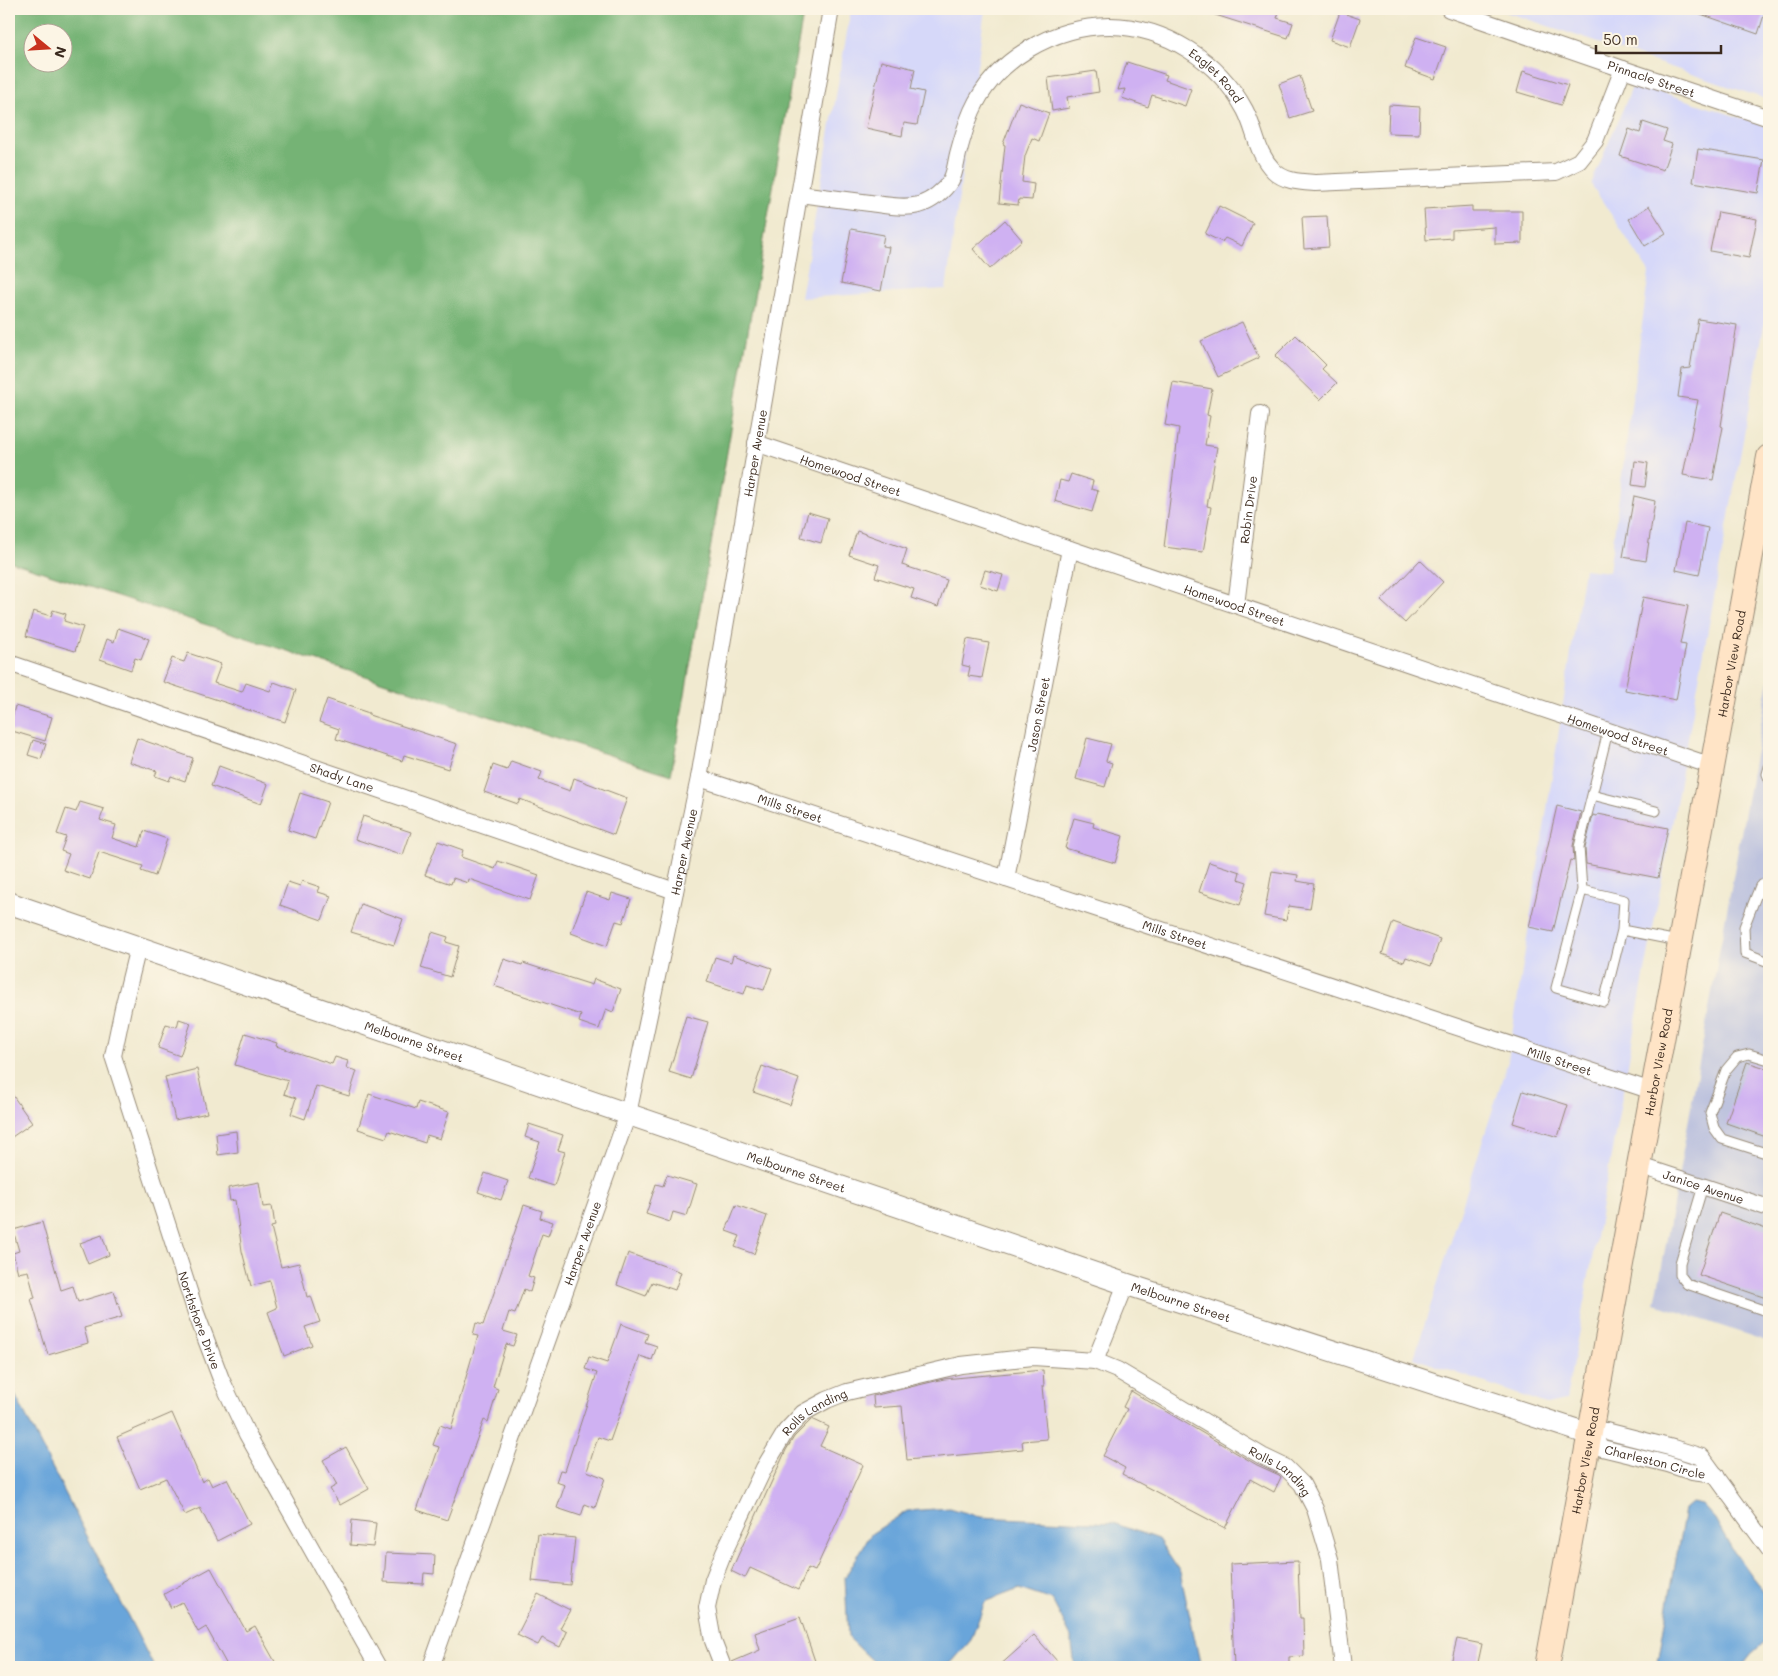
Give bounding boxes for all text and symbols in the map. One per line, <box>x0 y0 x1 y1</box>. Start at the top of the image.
north arrow <box>22 22 72 72</box>
scale bar <box>1596 22 1720 54</box>
text: 50 m <box>1603 29 1638 49</box>
text: N <box>50 44 72 60</box>
street label: Eaglet Road <box>1186 44 1247 106</box>
street label: Pinnacle Street <box>1605 56 1697 101</box>
street label: Harper Avenue <box>739 408 770 498</box>
street label: Homewood Street <box>798 450 903 500</box>
street label: Robin Drive <box>1236 475 1260 545</box>
street label: Homewood Street <box>1182 580 1287 629</box>
street label: Harbor View Road <box>1713 608 1749 719</box>
street label: Jason Street <box>1023 675 1053 753</box>
street label: Homewood Street <box>1565 710 1671 759</box>
street label: Shady Lane <box>308 759 376 795</box>
street label: Mills Street <box>756 790 825 826</box>
street label: Harper Avenue <box>666 807 700 897</box>
street label: Mills Street <box>1141 916 1209 952</box>
street label: Harbor View Road <box>1640 1007 1676 1117</box>
street label: Melbourne Street <box>362 1017 466 1065</box>
street label: Mills Street <box>1525 1043 1594 1079</box>
street label: Melbourne Street <box>745 1147 848 1196</box>
street label: Janice Avenue <box>1661 1166 1746 1207</box>
street label: Harper Avenue <box>560 1199 604 1287</box>
street label: Northshore Drive <box>175 1269 225 1372</box>
street label: Melbourne Street <box>1129 1278 1233 1325</box>
street label: Rolls Landing <box>778 1385 849 1439</box>
street label: Harbor View Road <box>1567 1405 1603 1515</box>
street label: Charleston Circle <box>1603 1441 1707 1482</box>
street label: Rolls Landing <box>1246 1442 1315 1499</box>

